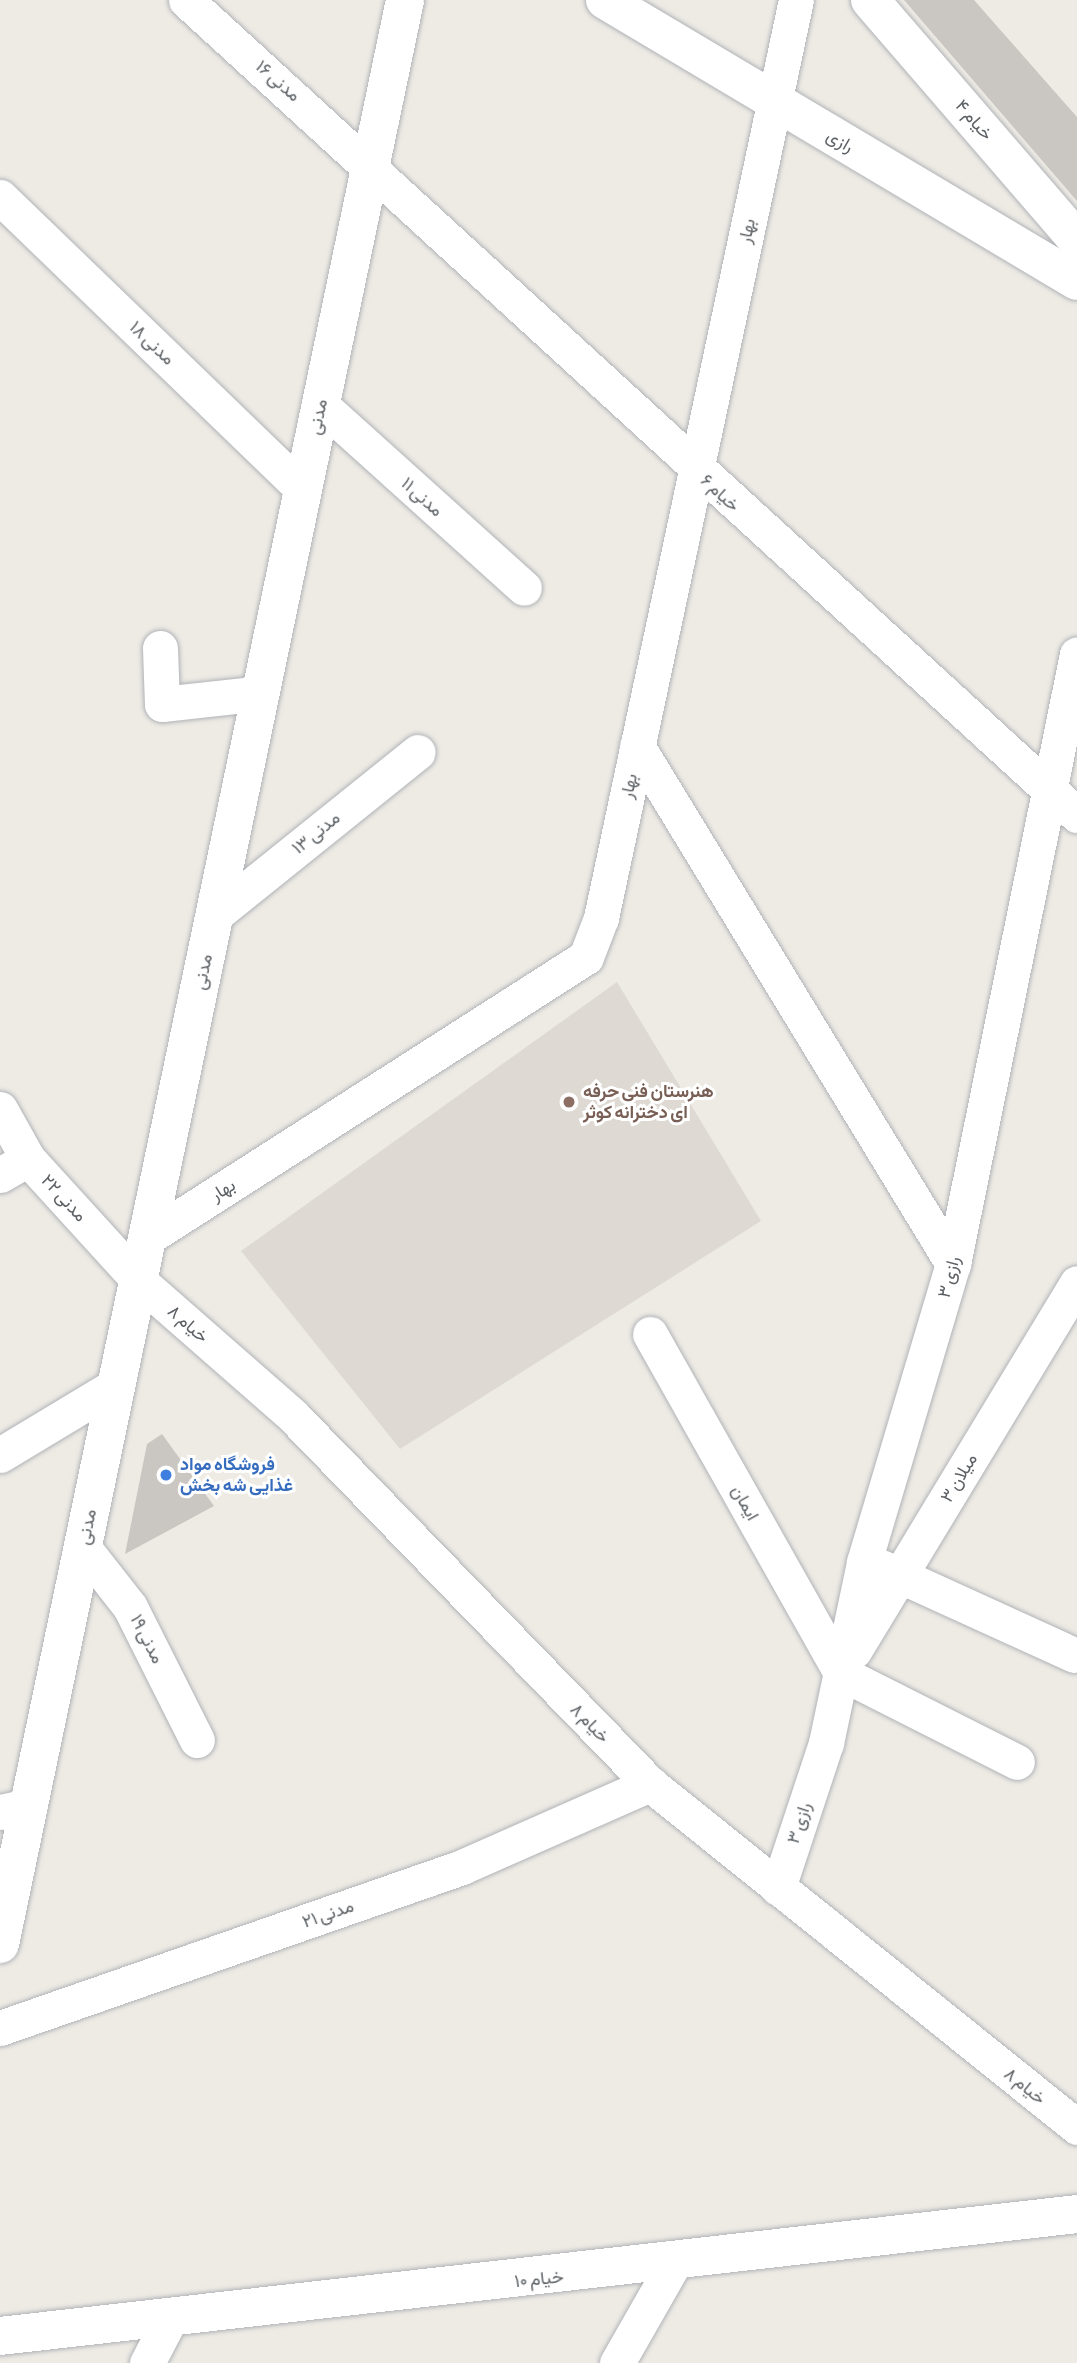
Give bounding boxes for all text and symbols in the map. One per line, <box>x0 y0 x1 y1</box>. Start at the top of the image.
street label: مدنی ۱۶ <box>251 56 305 106</box>
street label: خیام ۴ <box>951 95 997 145</box>
street label: رازی <box>822 125 858 157</box>
street label: بهار <box>734 216 760 246</box>
street label: مدنی ۱۸ <box>125 316 179 370</box>
street label: مدنی <box>304 397 332 437</box>
street label: خیام ۶ <box>696 470 744 516</box>
street label: مدنی ۱۱ <box>397 473 447 521</box>
street label: بهار <box>616 771 642 801</box>
street label: مدنی ۱۳ <box>288 807 344 859</box>
street label: مدنی <box>189 952 217 992</box>
place label: هنرستان فنی حرفه ای دخترانه کوثر <box>583 1081 714 1124</box>
marker: هنرستان فنی حرفه ای دخترانه کوثر <box>561 1094 577 1110</box>
street label: مدنی ۲۲ <box>37 1170 91 1226</box>
street label: بهار <box>207 1174 239 1206</box>
street label: رازی ۳ <box>933 1254 965 1300</box>
street label: خیام ۸ <box>163 1300 213 1348</box>
street label: میلان ۳ <box>936 1450 982 1506</box>
place label: فروشگاه مواد غذایی شه بخش <box>180 1454 293 1496</box>
marker: فروشگاه مواد غذایی شه بخش <box>158 1467 174 1483</box>
street label: ایمان <box>727 1482 763 1524</box>
street label: مدنی <box>73 1507 101 1547</box>
street label: مدنی ۱۹ <box>126 1611 168 1667</box>
street label: خیام ۸ <box>566 1699 614 1747</box>
street label: رازی ۳ <box>782 1800 816 1846</box>
street label: مدنی ۲۱ <box>299 1895 357 1933</box>
street label: خیام ۸ <box>1000 2063 1050 2109</box>
street label: خیام ۱۰ <box>513 2266 565 2292</box>

